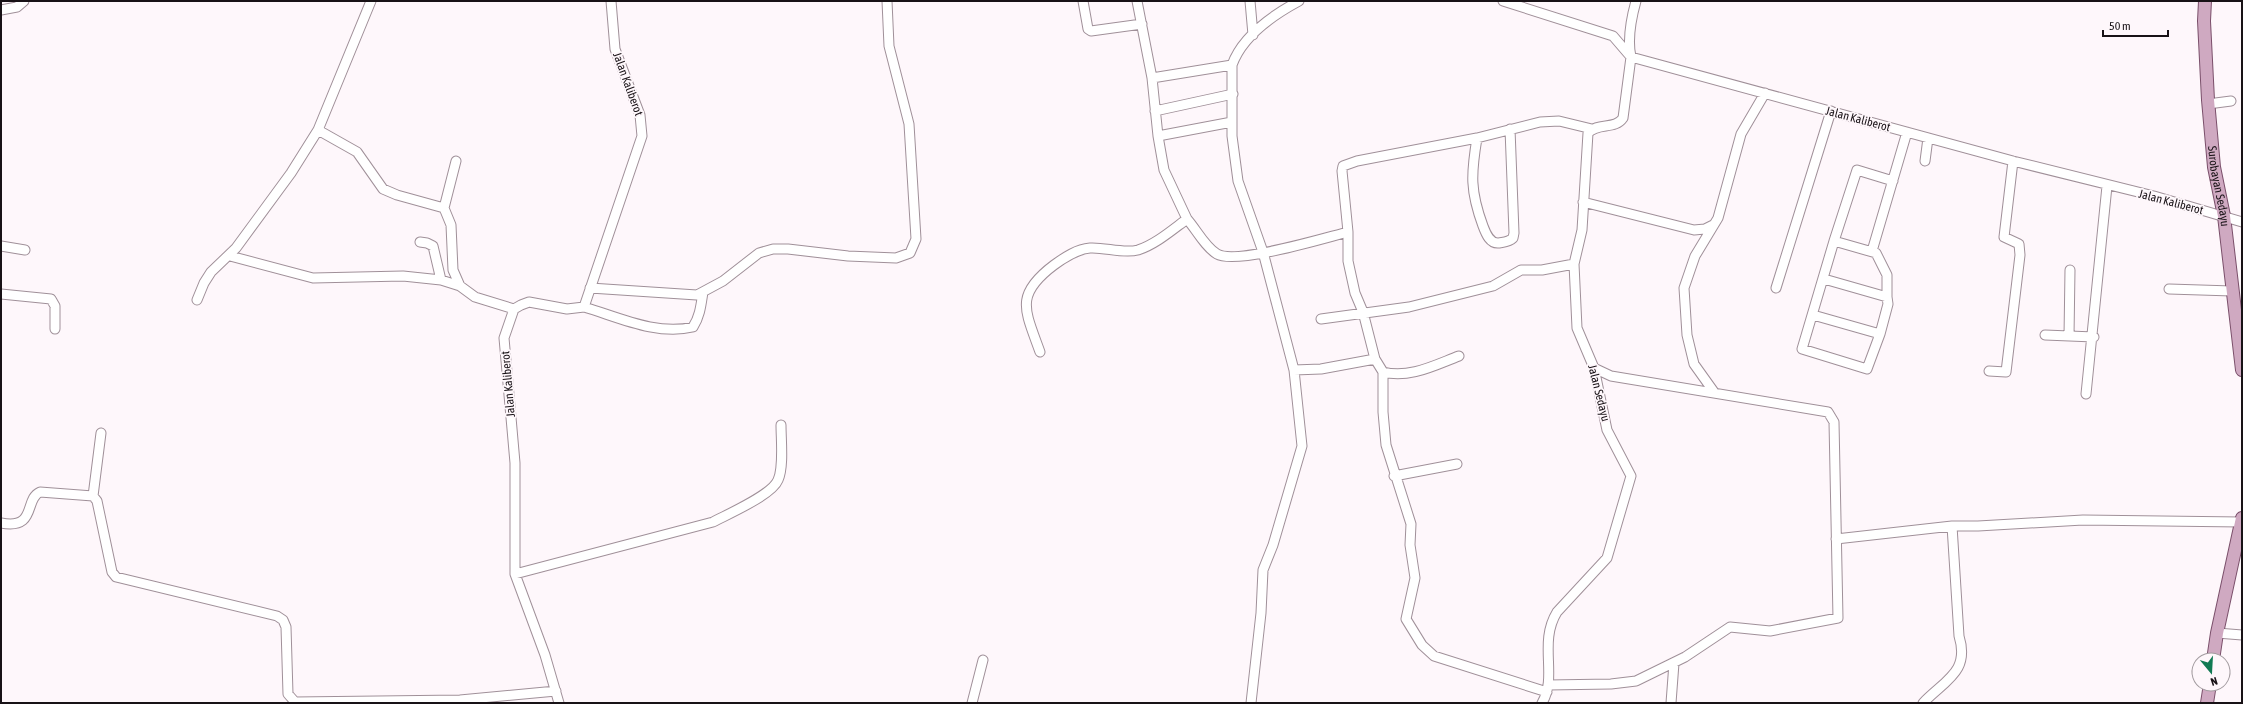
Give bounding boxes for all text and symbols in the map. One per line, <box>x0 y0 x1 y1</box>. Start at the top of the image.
scale bar <box>2103 12 2168 38</box>
text: 50 m <box>2109 19 2131 33</box>
street label: Jalan Kaliberot <box>610 50 646 118</box>
street label: Jalan Kaliberot <box>1824 104 1892 135</box>
street label: Surobayan Sedayu <box>2205 145 2232 227</box>
street label: Jalan Kaliberot <box>2137 187 2205 218</box>
street label: Jalan Kaliberot <box>498 350 518 418</box>
street label: Jalan Sedayu <box>1585 363 1613 423</box>
north arrow <box>2191 652 2231 692</box>
text: N <box>2209 675 2219 688</box>

